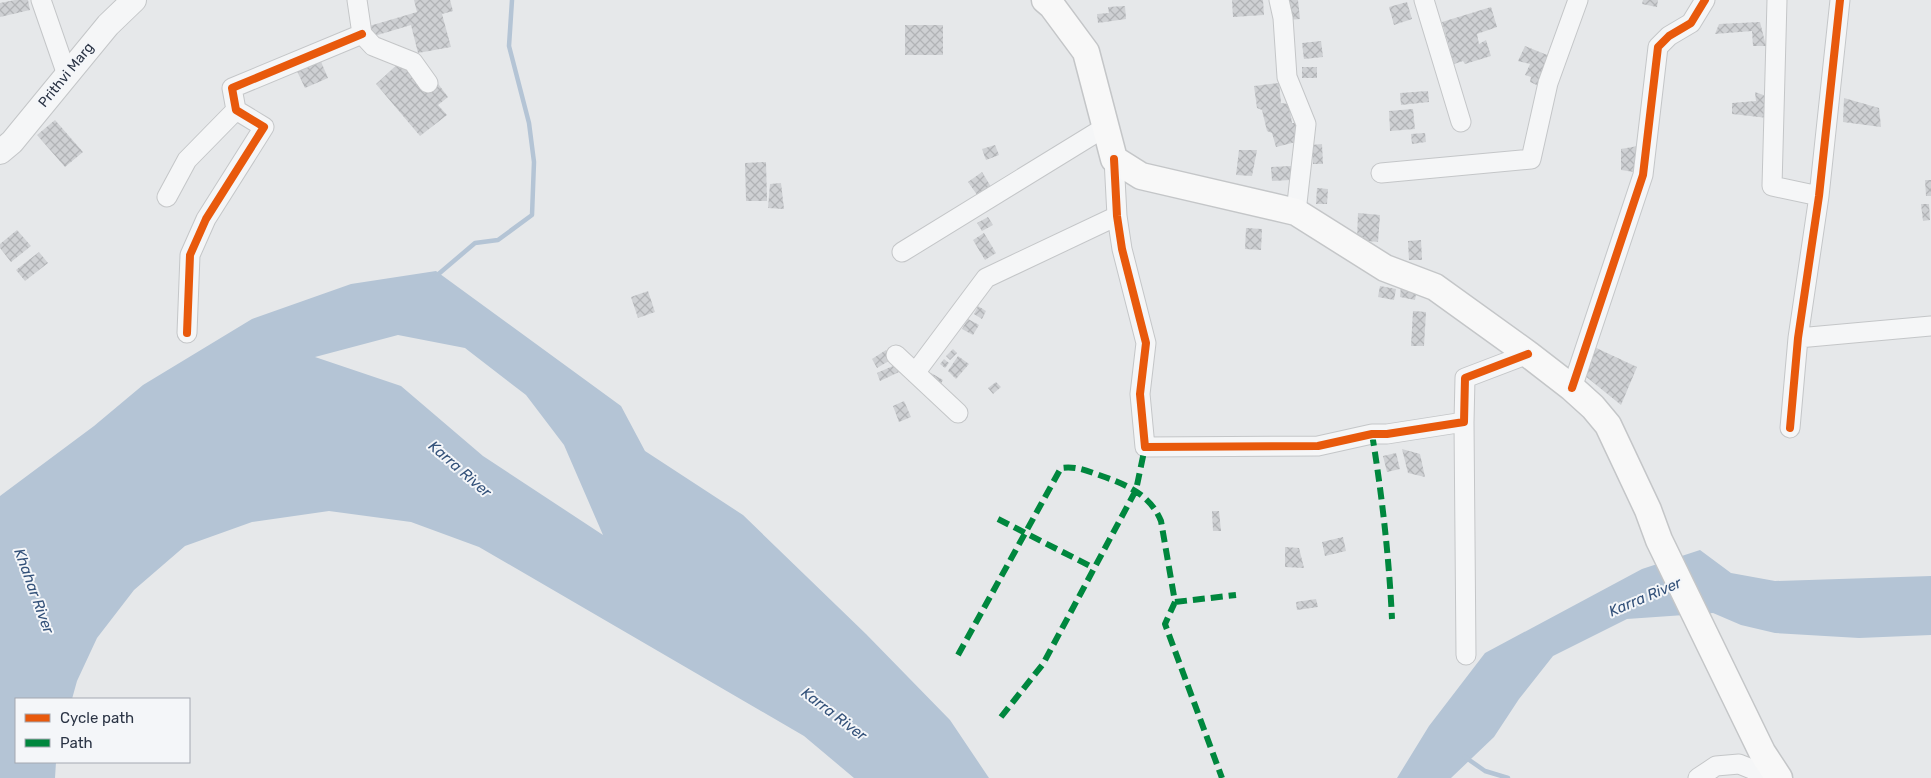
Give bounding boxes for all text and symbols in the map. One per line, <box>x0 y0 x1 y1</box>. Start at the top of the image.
street label: Prithvi Marg <box>35 39 97 111</box>
water label: Karra River <box>425 437 496 502</box>
water label: Khahar River <box>10 546 58 637</box>
water label: Karra River <box>1606 573 1685 620</box>
water label: Karra River <box>798 684 871 745</box>
legend <box>15 698 190 763</box>
text: Cycle path <box>60 709 134 727</box>
text: Path <box>60 734 93 752</box>

